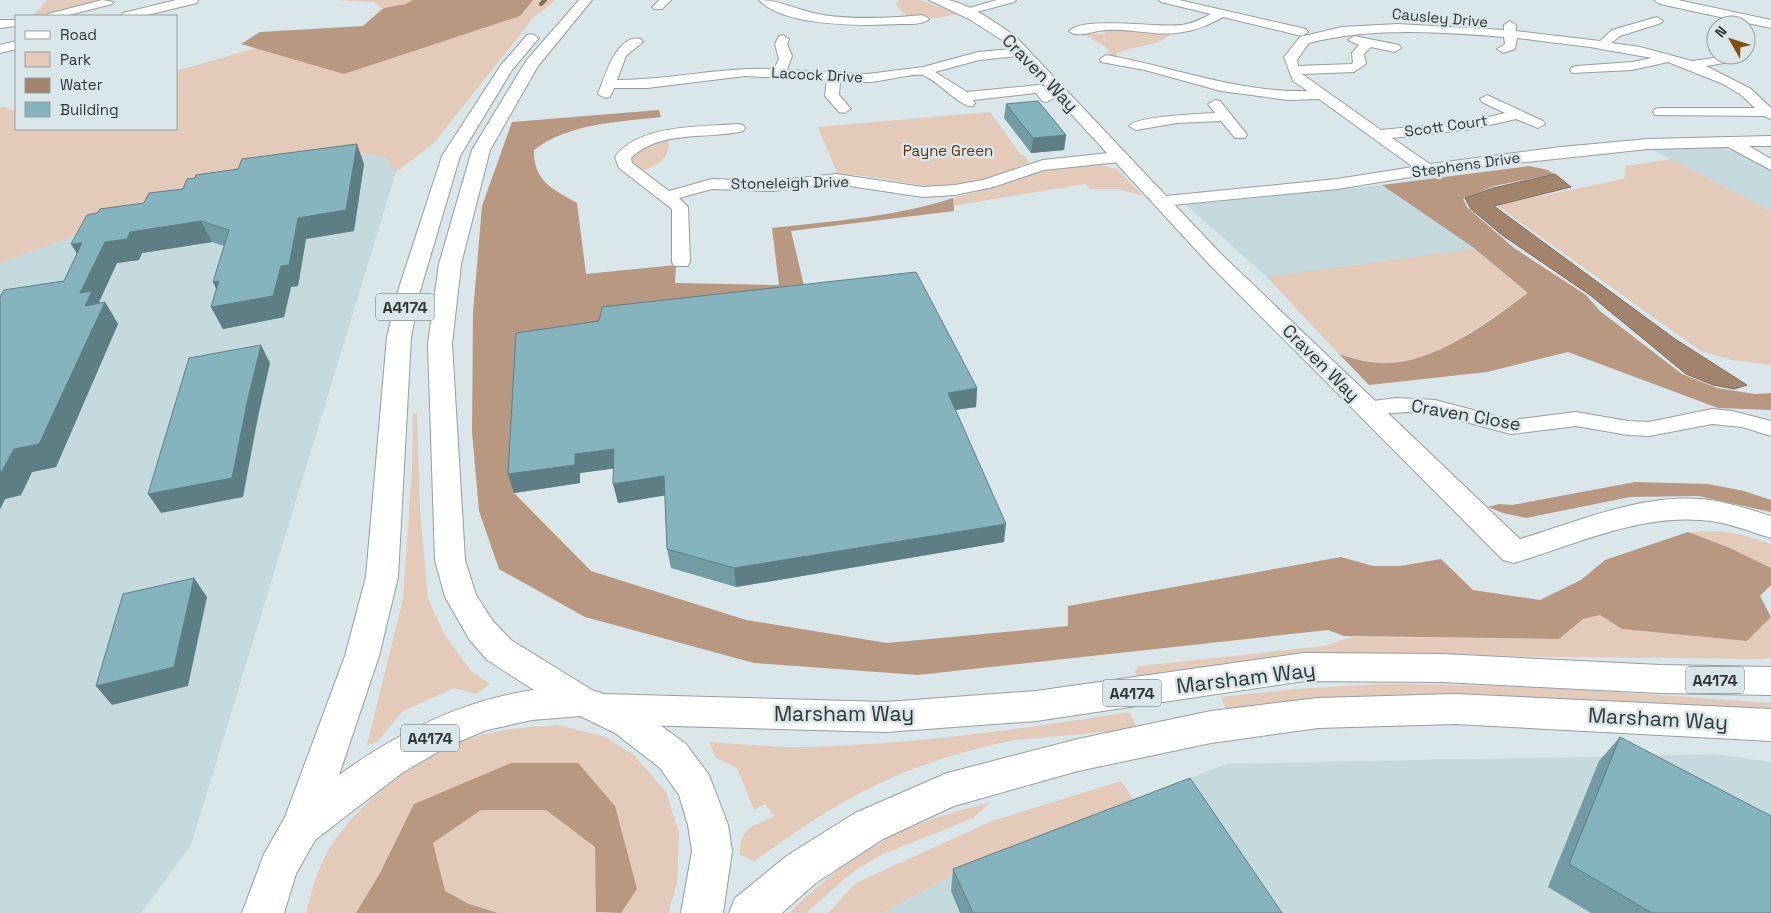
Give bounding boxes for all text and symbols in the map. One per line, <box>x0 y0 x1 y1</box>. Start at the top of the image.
street label: Causley Drive <box>1391 4 1489 31</box>
legend <box>15 15 178 130</box>
north arrow <box>1706 15 1756 65</box>
text: N <box>1711 23 1731 41</box>
text: Road <box>60 25 97 44</box>
street label: Craven Way <box>997 29 1083 117</box>
text: Park <box>60 50 91 69</box>
street label: Lacock Drive <box>771 63 863 86</box>
text: Water <box>60 75 103 94</box>
text: Building <box>60 100 119 119</box>
street label: Scott Court <box>1403 110 1489 141</box>
park label: Payne Green <box>903 141 993 160</box>
street label: Stephens Drive <box>1410 147 1521 182</box>
street label: Stoneleigh Drive <box>731 172 849 193</box>
road number: A4174 <box>376 294 434 320</box>
street label: Craven Way <box>1278 319 1365 406</box>
street label: Craven Close <box>1410 394 1523 435</box>
street label: Marsham Way <box>1175 656 1317 699</box>
road number: A4174 <box>1686 666 1744 694</box>
road number: A4174 <box>1103 680 1161 706</box>
street label: Marsham Way <box>774 700 914 727</box>
street label: Marsham Way <box>1587 701 1729 736</box>
road number: A4174 <box>401 724 459 751</box>

